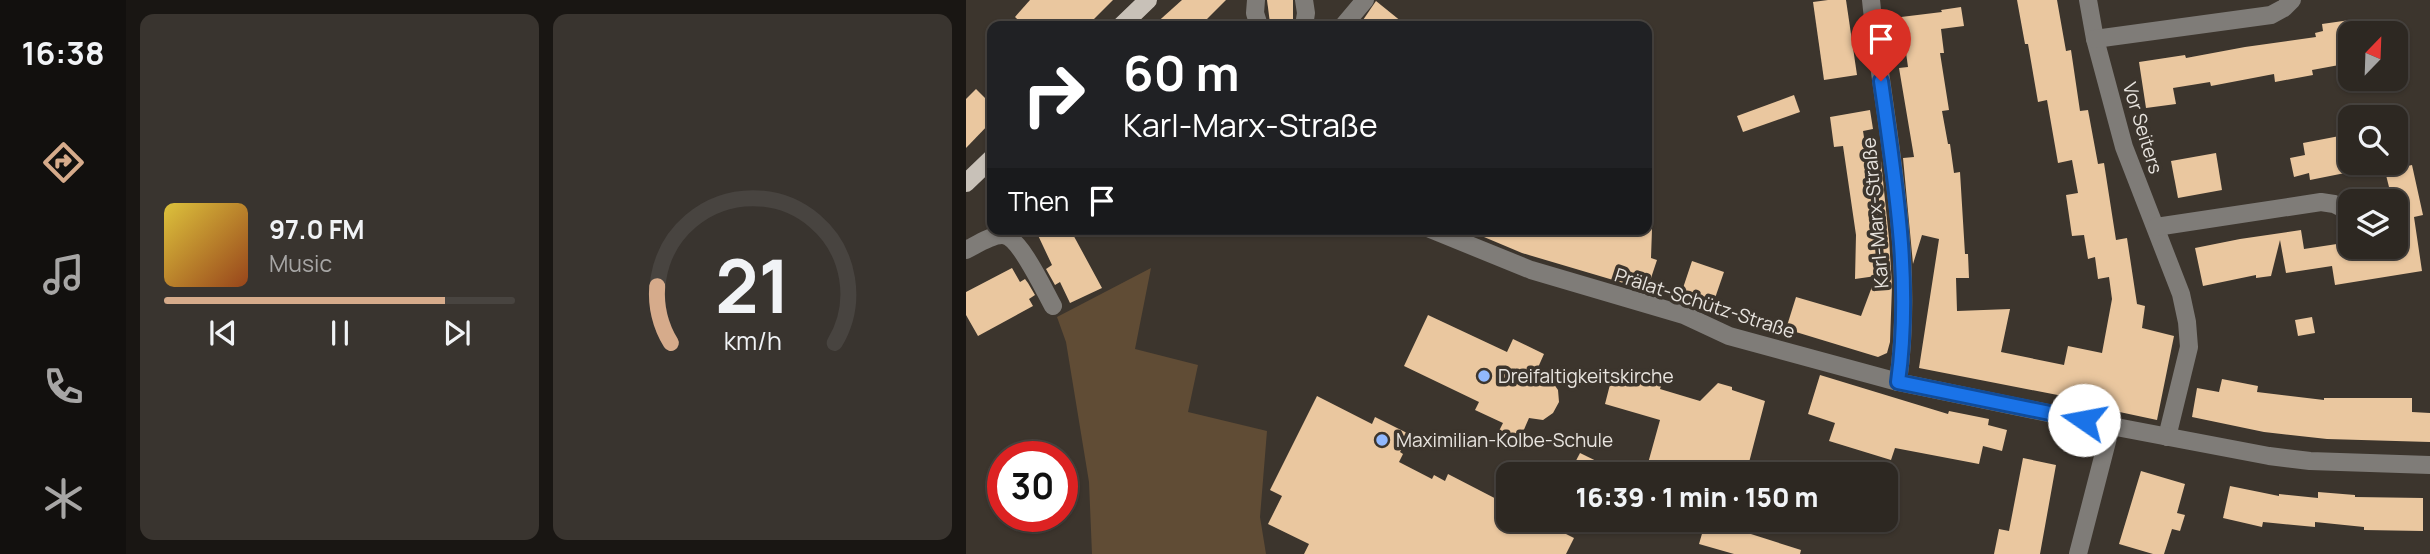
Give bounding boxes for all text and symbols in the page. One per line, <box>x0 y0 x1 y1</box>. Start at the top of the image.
pin <box>1851 9 1911 81</box>
icon: arrive <box>1862 20 1900 58</box>
north arrow <box>2338 21 2408 91</box>
map controls <box>2338 21 2408 259</box>
text: 16:38 <box>21 31 105 75</box>
text: 60 m <box>1123 39 1240 106</box>
icon: right <box>1008 49 1099 140</box>
street label: Vor Seiters <box>2117 79 2169 177</box>
text: Karl-Marx-Straße <box>1123 103 1378 147</box>
button: search <box>2338 105 2408 175</box>
street label: Karl-Marx-Straße <box>1855 137 1895 289</box>
icon: directions <box>39 138 88 187</box>
icon: arrive <box>1083 182 1121 220</box>
text: Then <box>1008 183 1069 219</box>
button: layers <box>2338 189 2408 259</box>
text: 97.0 FM <box>269 211 365 247</box>
text: 21 <box>715 235 790 335</box>
text: Music <box>269 247 332 279</box>
icon: music <box>39 250 88 299</box>
street label: Prälat-Schütz-Straße <box>1611 262 1799 344</box>
icon: previous <box>204 314 242 352</box>
icon: pause <box>321 314 359 352</box>
icon: next <box>438 314 476 352</box>
text: km/h <box>723 323 782 358</box>
icon: phone <box>39 362 88 411</box>
place label: Dreifaltigkeitskirche <box>1498 363 1674 389</box>
marker: Dreifaltigkeitskirche <box>1476 368 1492 384</box>
position arrow <box>2047 383 2121 457</box>
place label: Maximilian-Kolbe-Schule <box>1396 427 1613 453</box>
marker: Maximilian-Kolbe-Schule <box>1374 432 1390 448</box>
speed limit sign: 30 <box>987 441 1078 532</box>
icon: climate <box>39 474 88 523</box>
text: 16:39 · 1 min · 150 m <box>1576 479 1818 515</box>

